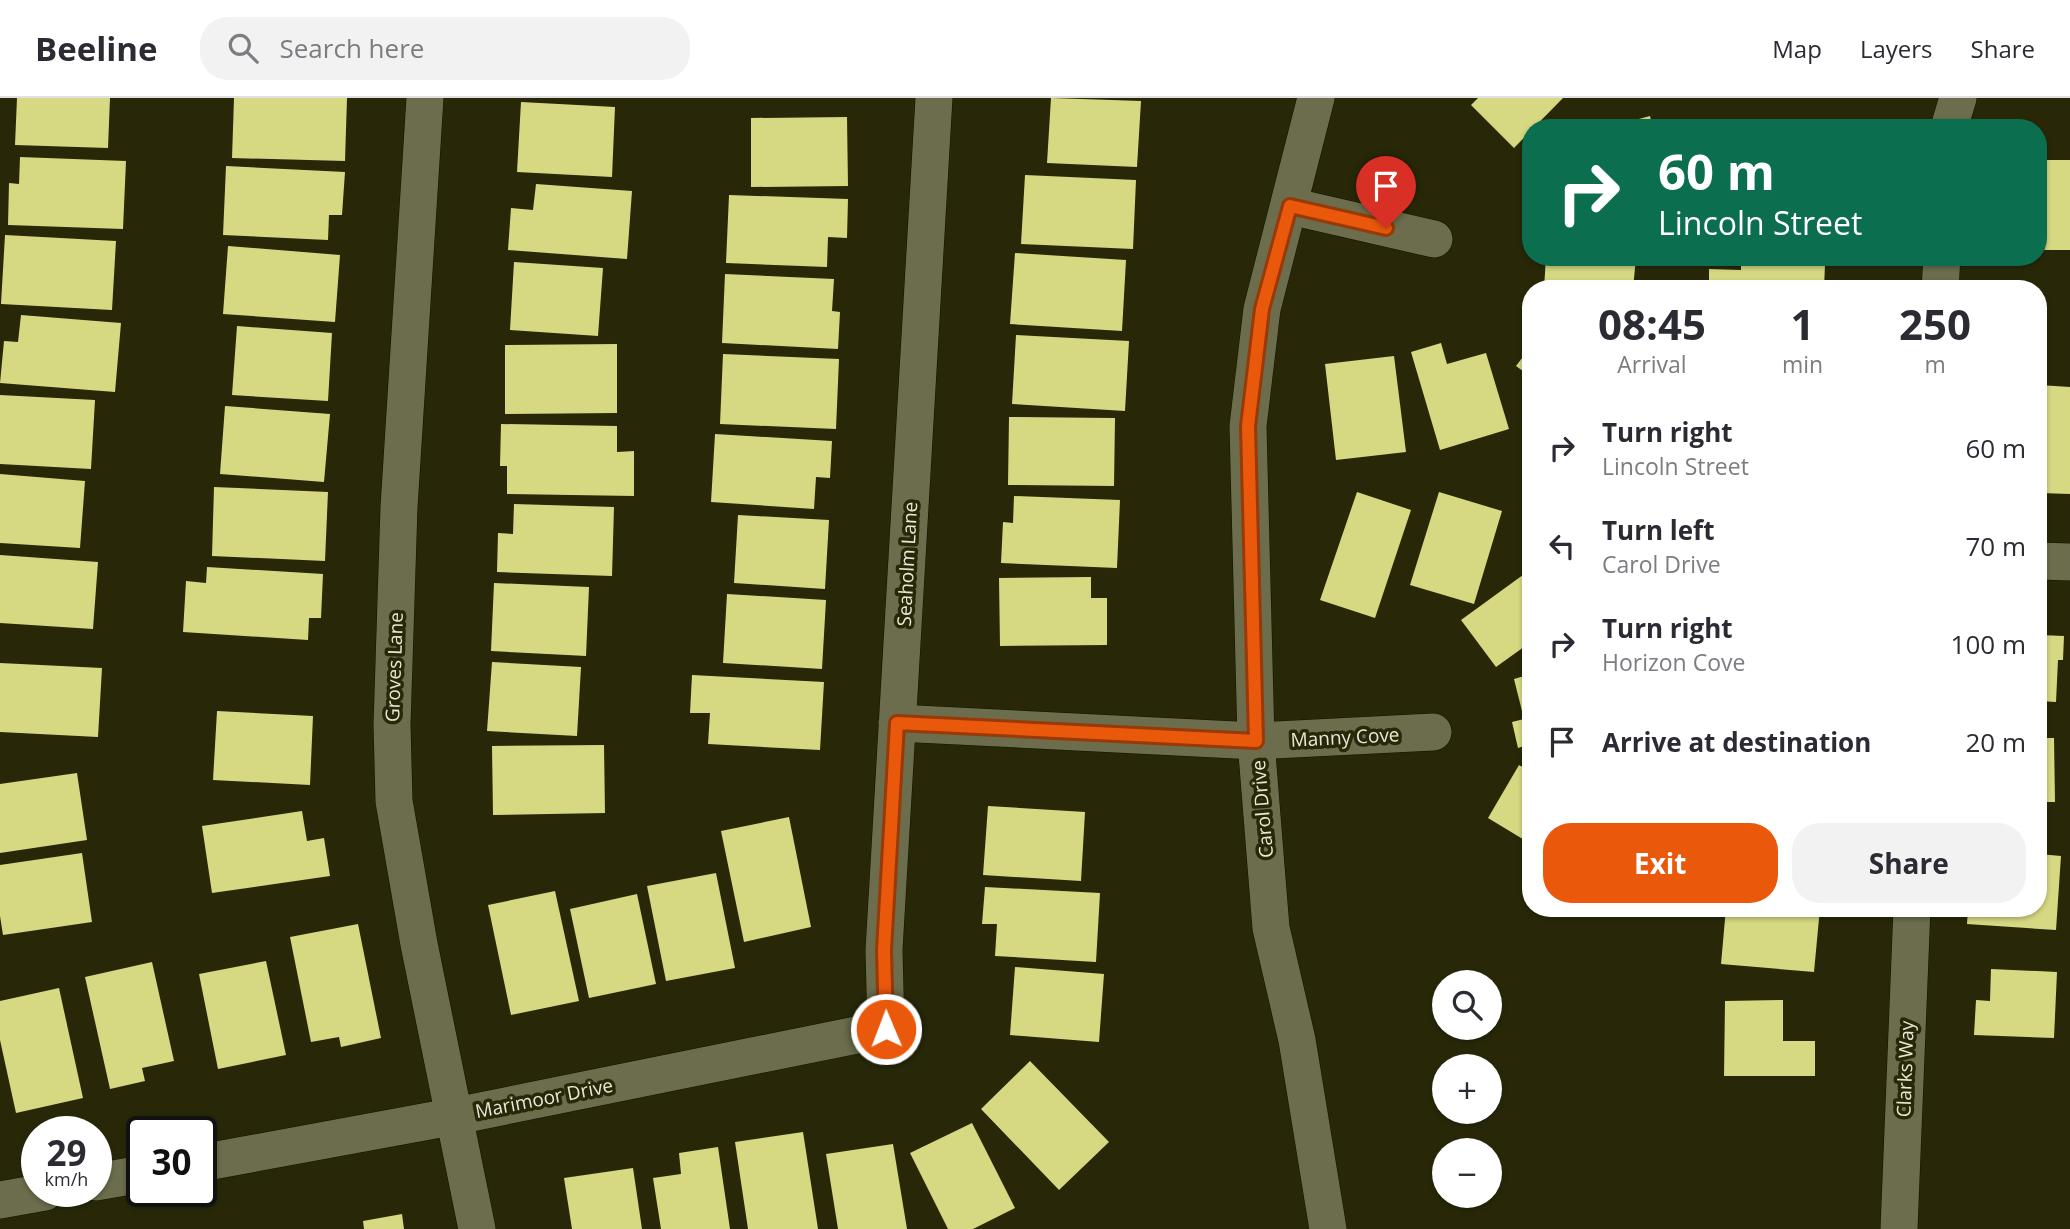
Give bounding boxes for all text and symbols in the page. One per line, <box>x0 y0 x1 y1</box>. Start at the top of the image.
search box <box>200 17 690 80</box>
text: Beeline <box>35 26 158 71</box>
icon: search <box>224 29 262 67</box>
text: Search here <box>280 30 424 66</box>
text: Map <box>1772 32 1822 65</box>
text: Layers <box>1860 32 1933 65</box>
text: Share <box>1971 32 2035 65</box>
text: 60 m <box>1658 138 1775 204</box>
icon: right <box>1543 147 1634 238</box>
pin <box>1356 156 1416 228</box>
icon: arrive <box>1367 167 1405 205</box>
text: Lincoln Street <box>1658 201 1862 244</box>
text: 08:45 <box>1598 295 1706 352</box>
text: 1 <box>1790 295 1815 352</box>
text: 250 <box>1899 295 1971 352</box>
text: Arrival <box>1617 348 1687 380</box>
text: min <box>1782 348 1823 380</box>
text: m <box>1924 348 1946 380</box>
text: Turn right <box>1602 414 1733 450</box>
icon: right <box>1543 429 1581 467</box>
text: 60 m <box>1965 430 2026 466</box>
text: Lincoln Street <box>1602 450 1749 482</box>
street label: Seaholm Lane <box>891 501 923 627</box>
text: Turn left <box>1602 512 1714 548</box>
icon: left <box>1543 527 1581 565</box>
text: 70 m <box>1965 528 2026 564</box>
text: Carol Drive <box>1602 548 1721 580</box>
text: Turn right <box>1602 610 1733 646</box>
street label: Groves Lane <box>379 612 409 722</box>
icon: right <box>1543 625 1581 663</box>
text: 100 m <box>1951 626 2026 662</box>
text: Horizon Cove <box>1602 646 1745 678</box>
street label: Manny Cove <box>1290 721 1400 753</box>
icon: arrive <box>1543 723 1581 761</box>
text: Arrive at destination <box>1602 724 1871 760</box>
text: 20 m <box>1965 724 2026 760</box>
street label: Carol Drive <box>1245 759 1279 859</box>
button: Exit <box>1543 823 1778 903</box>
button: Share <box>1792 823 2026 903</box>
map controls <box>1432 970 1502 1208</box>
button: search <box>1432 970 1502 1040</box>
position arrow <box>849 992 923 1066</box>
street label: Clarks Way <box>1890 1020 1920 1118</box>
button: + <box>1432 1054 1502 1124</box>
street label: Marimoor Drive <box>473 1072 615 1124</box>
speed limit sign: 30 <box>126 1116 217 1207</box>
text: 29 <box>46 1129 87 1176</box>
button: − <box>1432 1138 1502 1208</box>
text: km/h <box>45 1167 88 1191</box>

